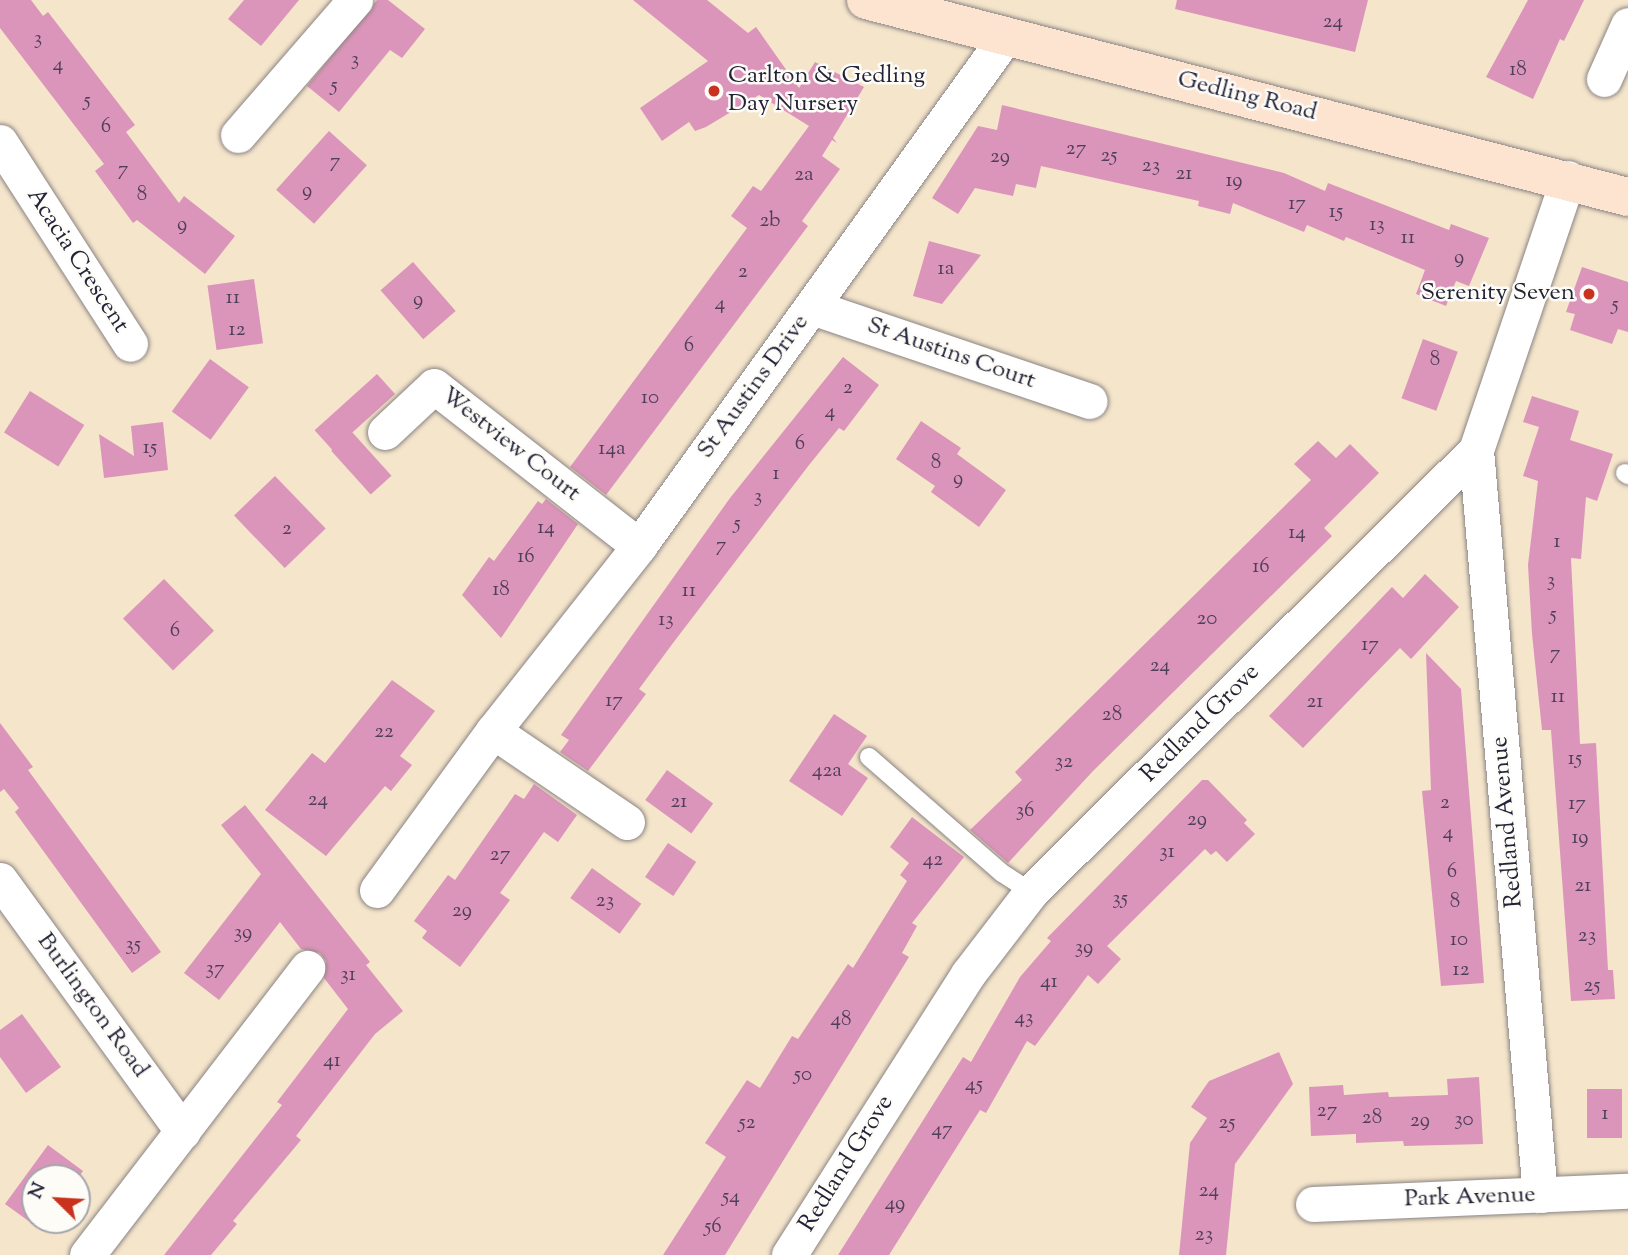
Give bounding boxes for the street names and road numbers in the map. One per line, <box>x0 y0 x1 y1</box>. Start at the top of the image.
street label: Gedling Road <box>1174 66 1320 128</box>
street label: Acacia Crescent <box>20 183 134 339</box>
street label: St Austins Drive <box>692 309 816 465</box>
street label: St Austins Court <box>863 312 1039 396</box>
street label: Westview Court <box>435 382 585 508</box>
street label: Redland Grove <box>1136 659 1266 789</box>
street label: Redland Avenue <box>1486 735 1530 909</box>
street label: Burlington Road <box>30 928 154 1084</box>
street label: Redland Grove <box>794 1090 900 1238</box>
street label: Park Avenue <box>1404 1181 1536 1215</box>

